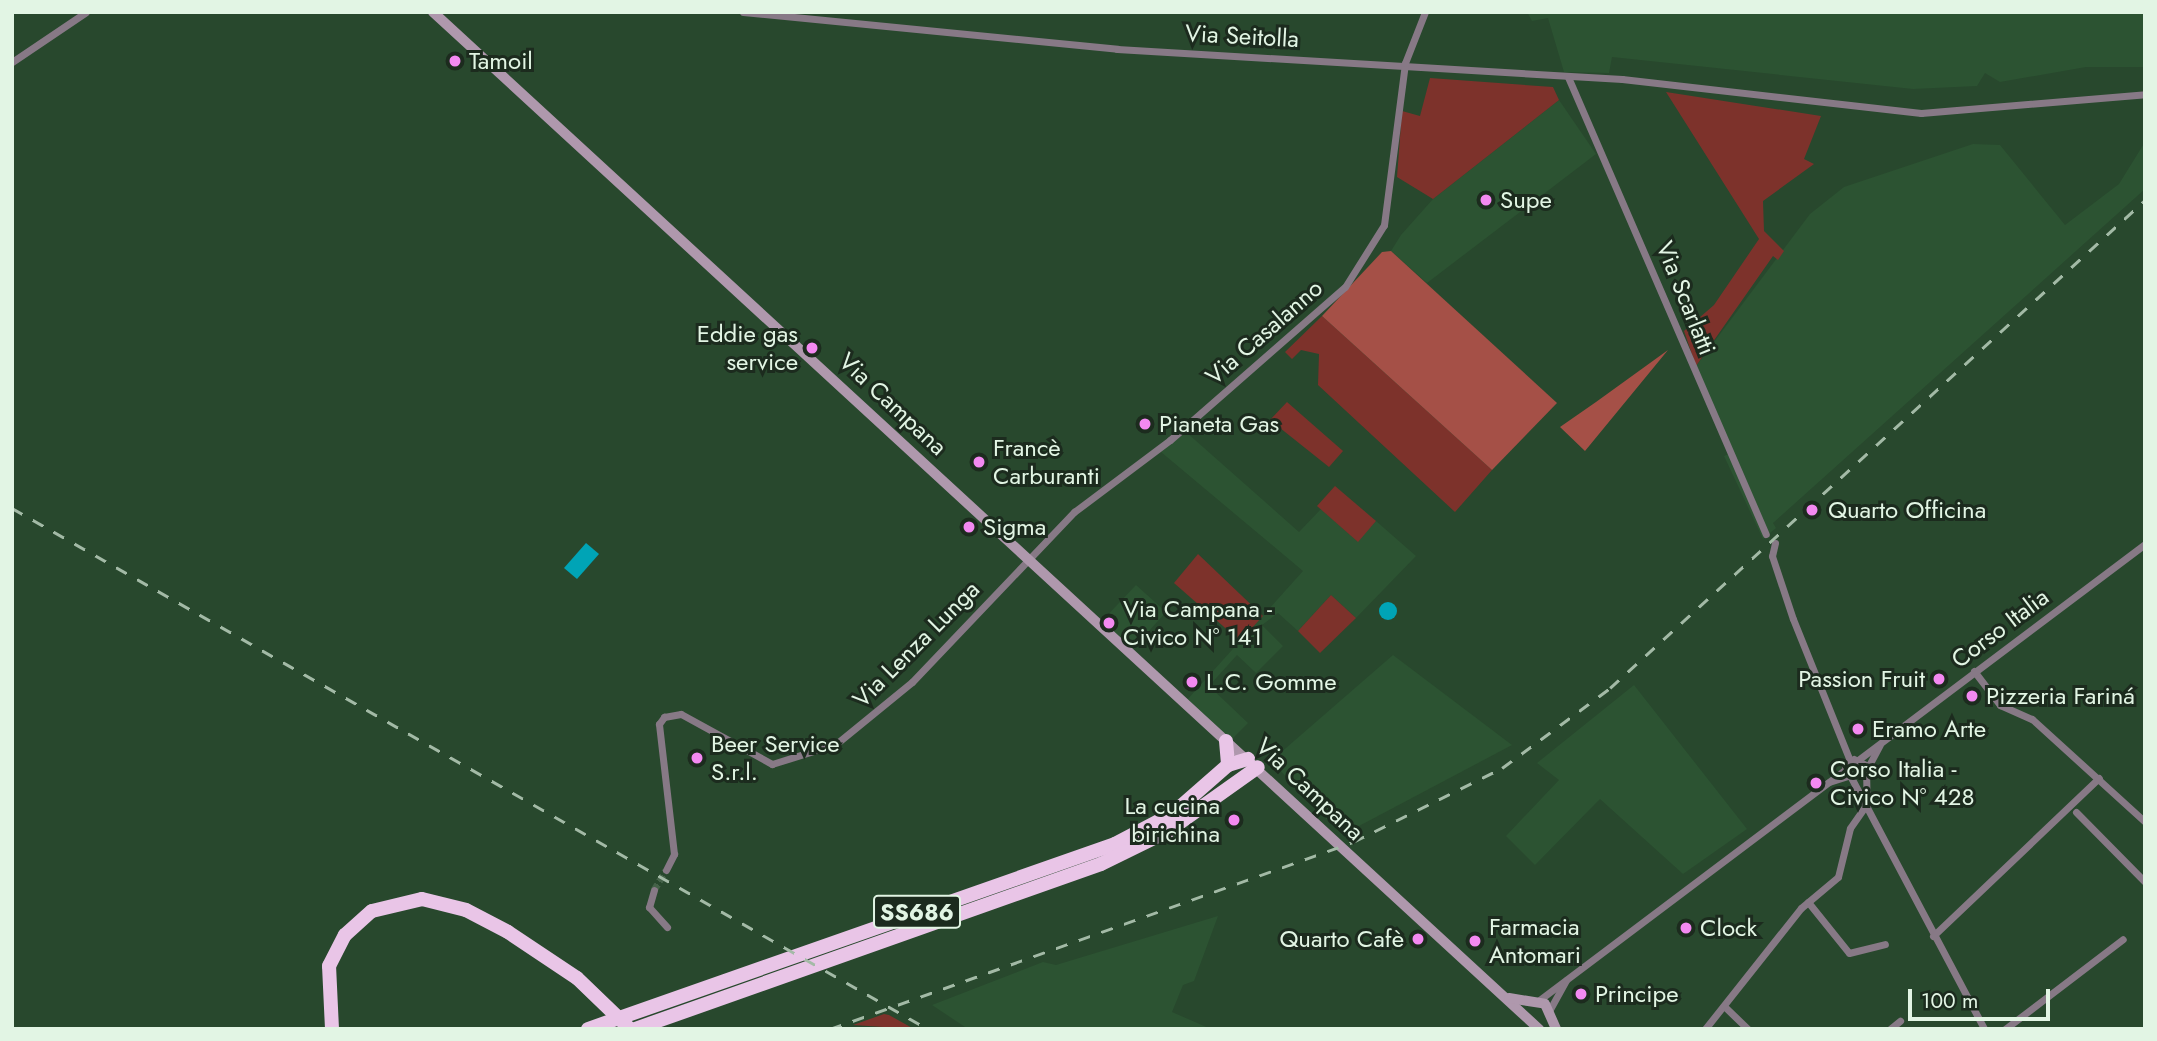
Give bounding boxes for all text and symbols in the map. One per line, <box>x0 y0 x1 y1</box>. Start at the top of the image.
street label: Via Seitolla <box>1184 19 1300 53</box>
place label: Tamoil <box>469 47 533 75</box>
marker: Tamoil <box>447 53 463 69</box>
place label: Supe <box>1500 186 1552 214</box>
marker: Supe <box>1478 192 1494 208</box>
street label: Via Scarlatti <box>1650 237 1722 359</box>
street label: Via Casalanno <box>1200 273 1328 391</box>
place label: Eddie gas service <box>697 320 798 376</box>
marker: Eddie gas service <box>804 340 820 356</box>
street label: Via Campana <box>833 347 953 461</box>
place label: Pianeta Gas <box>1159 410 1279 438</box>
marker: Pianeta Gas <box>1137 416 1153 432</box>
place label: Francè Carburanti <box>993 434 1100 490</box>
marker: Francè Carburanti <box>971 454 987 470</box>
place label: Quarto Officina <box>1828 496 1986 524</box>
marker: Quarto Officina <box>1802 500 1822 520</box>
place label: Sigma <box>983 513 1046 541</box>
marker: Sigma <box>961 519 977 535</box>
street label: Via Lenza Lunga <box>847 575 985 713</box>
street label: Corso Italia <box>1946 582 2054 674</box>
place label: Via Campana - Civico N° 141 <box>1123 595 1272 651</box>
marker: Via Campana - Civico N° 141 <box>1101 615 1117 631</box>
place label: Passion Fruit <box>1798 665 1925 693</box>
place label: L.C. Gomme <box>1206 668 1337 696</box>
marker: Passion Fruit <box>1931 671 1947 687</box>
marker: L.C. Gomme <box>1184 674 1200 690</box>
place label: Pizzeria Fariná <box>1986 682 2135 710</box>
marker: Pizzeria Fariná <box>1964 688 1980 704</box>
place label: Eramo Arte <box>1872 715 1986 743</box>
marker: Eramo Arte <box>1850 721 1866 737</box>
place label: Beer Service S.r.l. <box>711 730 840 786</box>
street label: Via Campana <box>1250 732 1370 846</box>
marker: Beer Service S.r.l. <box>689 750 705 766</box>
place label: Corso Italia - Civico N° 428 <box>1830 755 1974 811</box>
marker: Corso Italia - Civico N° 428 <box>1808 775 1824 791</box>
place label: La cucina birichina <box>1125 792 1220 848</box>
marker: La cucina birichina <box>1226 812 1242 828</box>
road number: SS686 <box>872 892 962 931</box>
place label: Farmacia Antomari <box>1489 913 1581 969</box>
place label: Clock <box>1700 914 1757 942</box>
marker: Clock <box>1678 920 1694 936</box>
place label: Quarto Cafè <box>1279 925 1404 953</box>
marker: Quarto Cafè <box>1410 931 1426 947</box>
marker: Farmacia Antomari <box>1467 933 1483 949</box>
scale bar <box>1912 974 2054 1018</box>
place label: Principe <box>1595 980 1678 1008</box>
marker: Principe <box>1573 986 1589 1002</box>
text: 100 m <box>1921 986 1978 1016</box>

